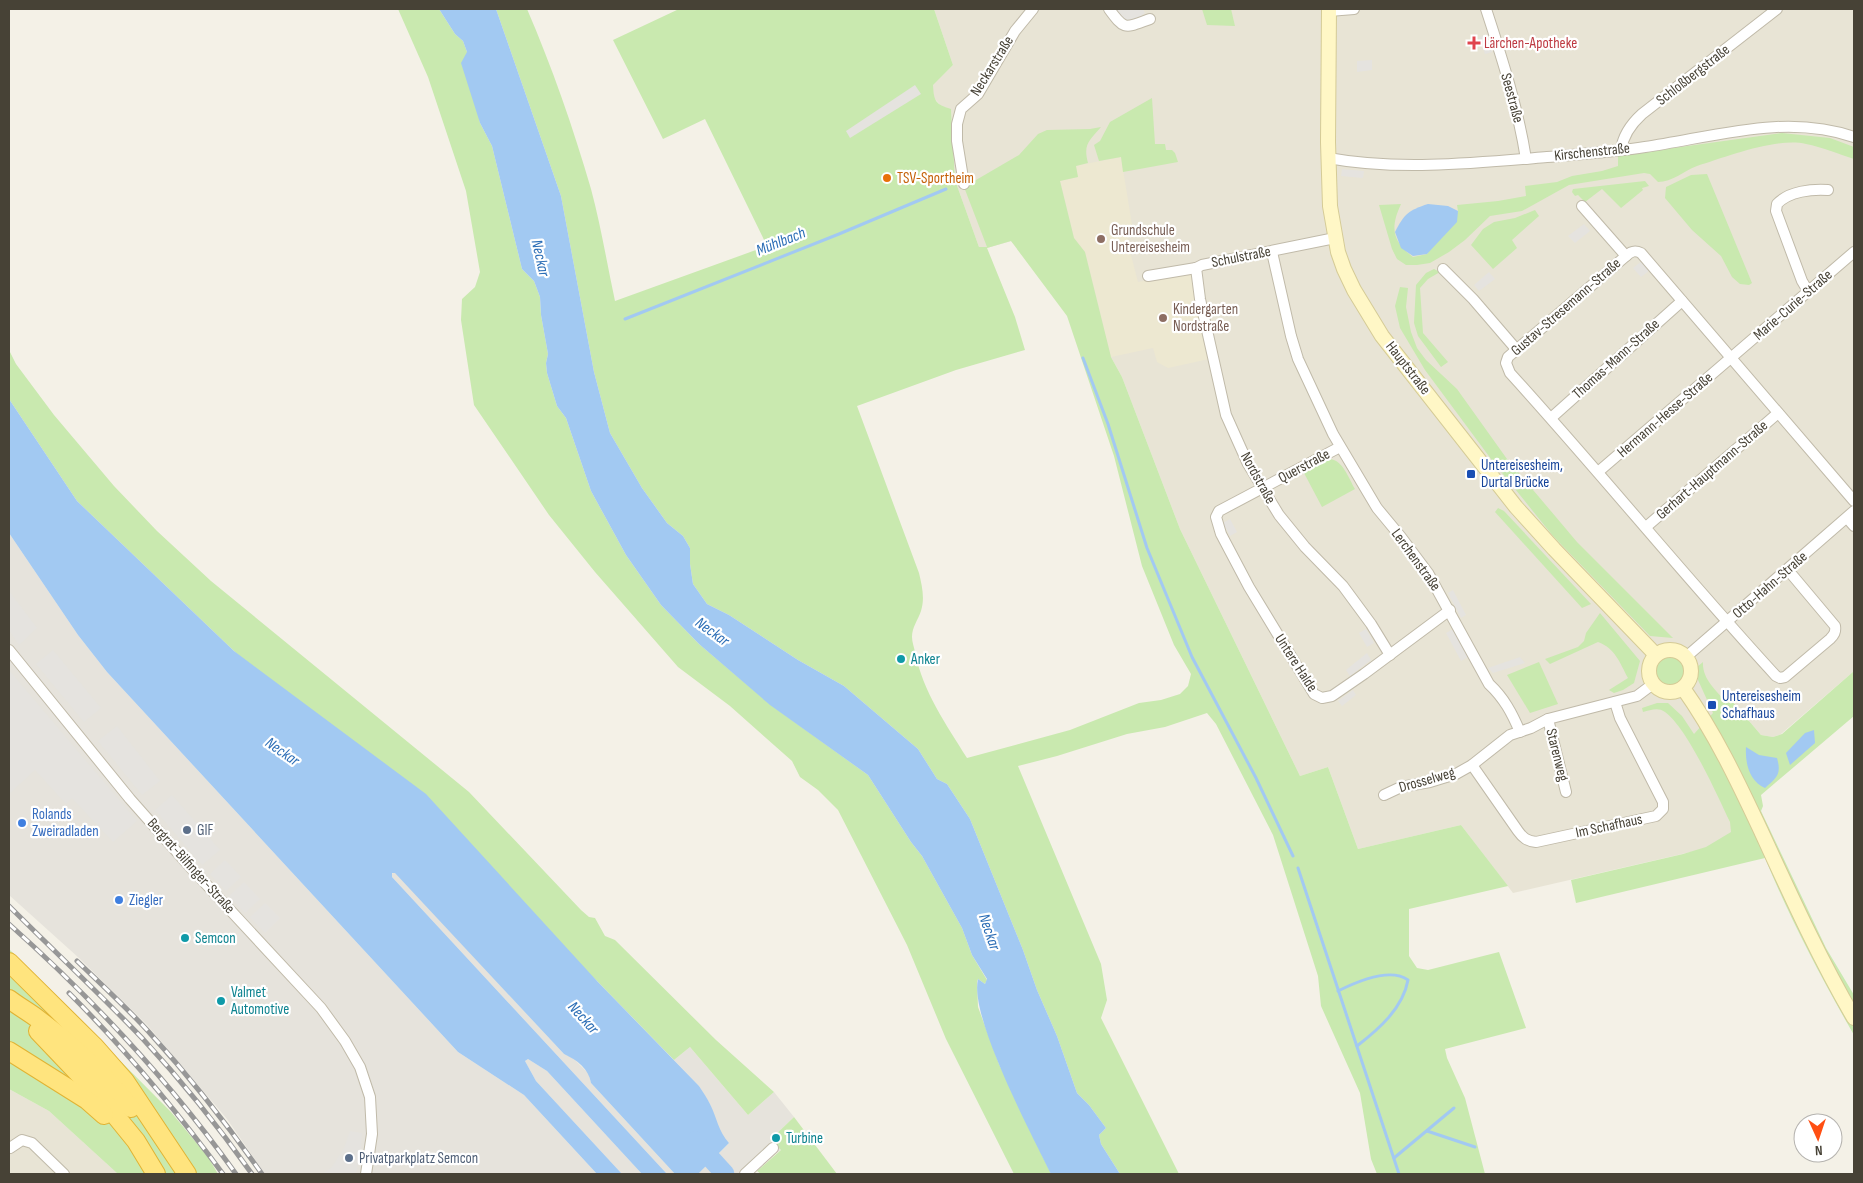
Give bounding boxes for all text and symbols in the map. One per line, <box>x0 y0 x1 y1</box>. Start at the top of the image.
street label: Neckarstraße <box>966 32 1018 100</box>
place label: Lärchen-Apotheke <box>1484 34 1577 53</box>
marker: Lärchen-Apotheke <box>1468 37 1480 49</box>
street label: Schloßbergstraße <box>1652 40 1734 110</box>
street label: Seestraße <box>1496 71 1528 125</box>
street label: Kirschenstraße <box>1553 139 1631 165</box>
place label: TSV-Sportheim <box>897 169 974 188</box>
marker: TSV-Sportheim <box>881 172 893 184</box>
place label: Grundschule Untereisesheim <box>1111 221 1190 257</box>
water label: Mühlbach <box>754 223 809 260</box>
marker: Grundschule Untereisesheim <box>1095 233 1107 245</box>
water label: Neckar <box>527 238 554 279</box>
street label: Schulstraße <box>1210 242 1272 272</box>
street label: Gustav-Stresemann-Straße <box>1507 254 1625 360</box>
street label: Marie-Curie-Straße <box>1750 266 1836 344</box>
place label: Kindergarten Nordstraße <box>1173 300 1238 336</box>
marker: Kindergarten Nordstraße <box>1157 312 1169 324</box>
street label: Thomas-Mann-Straße <box>1568 315 1664 403</box>
street label: Hauptstraße <box>1381 338 1435 398</box>
street label: Hermann-Hesse-Straße <box>1613 368 1717 462</box>
street label: Gerhart-Hauptmann-Straße <box>1652 416 1772 524</box>
street label: Querstraße <box>1275 444 1333 488</box>
street label: Nordstraße <box>1236 449 1280 507</box>
place label: Untereisesheim, Durtal Brücke <box>1481 456 1563 492</box>
marker: Untereisesheim, Durtal Brücke <box>1465 468 1477 480</box>
street label: Lerchenstraße <box>1387 525 1445 595</box>
street label: Otto-Hahn-Straße <box>1729 547 1811 623</box>
water label: Neckar <box>691 613 733 651</box>
street label: Untere Halde <box>1270 630 1322 696</box>
place label: Anker <box>910 650 941 669</box>
marker: Anker <box>895 653 907 665</box>
place label: Untereisesheim Schafhaus <box>1722 687 1801 723</box>
marker: Untereisesheim Schafhaus <box>1706 699 1718 711</box>
street label: Starenweg <box>1541 727 1573 783</box>
water label: Neckar <box>261 734 303 771</box>
street label: Drosselweg <box>1397 763 1457 797</box>
place label: Rolands Zweiradladen <box>32 805 99 841</box>
street label: Im Schafhaus <box>1574 810 1644 842</box>
street label: Bergrat-Bilfinger-Straße <box>143 814 239 918</box>
marker: Rolands Zweiradladen <box>16 817 28 829</box>
place label: GIF <box>197 821 214 840</box>
marker: GIF <box>181 824 193 836</box>
place label: Ziegler <box>129 891 164 910</box>
marker: Ziegler <box>113 894 125 906</box>
water label: Neckar <box>974 911 1004 953</box>
place label: Semcon <box>195 929 236 948</box>
marker: Semcon <box>179 932 191 944</box>
place label: Valmet Automotive <box>230 983 289 1019</box>
marker: Valmet Automotive <box>215 995 227 1007</box>
water label: Neckar <box>563 998 603 1039</box>
north arrow <box>1793 1113 1843 1163</box>
place label: Turbine <box>786 1129 823 1148</box>
marker: Turbine <box>770 1132 782 1144</box>
text: N <box>1814 1142 1823 1159</box>
place label: Privatparkplatz Semcon <box>359 1149 478 1168</box>
marker: Privatparkplatz Semcon <box>343 1152 355 1164</box>

